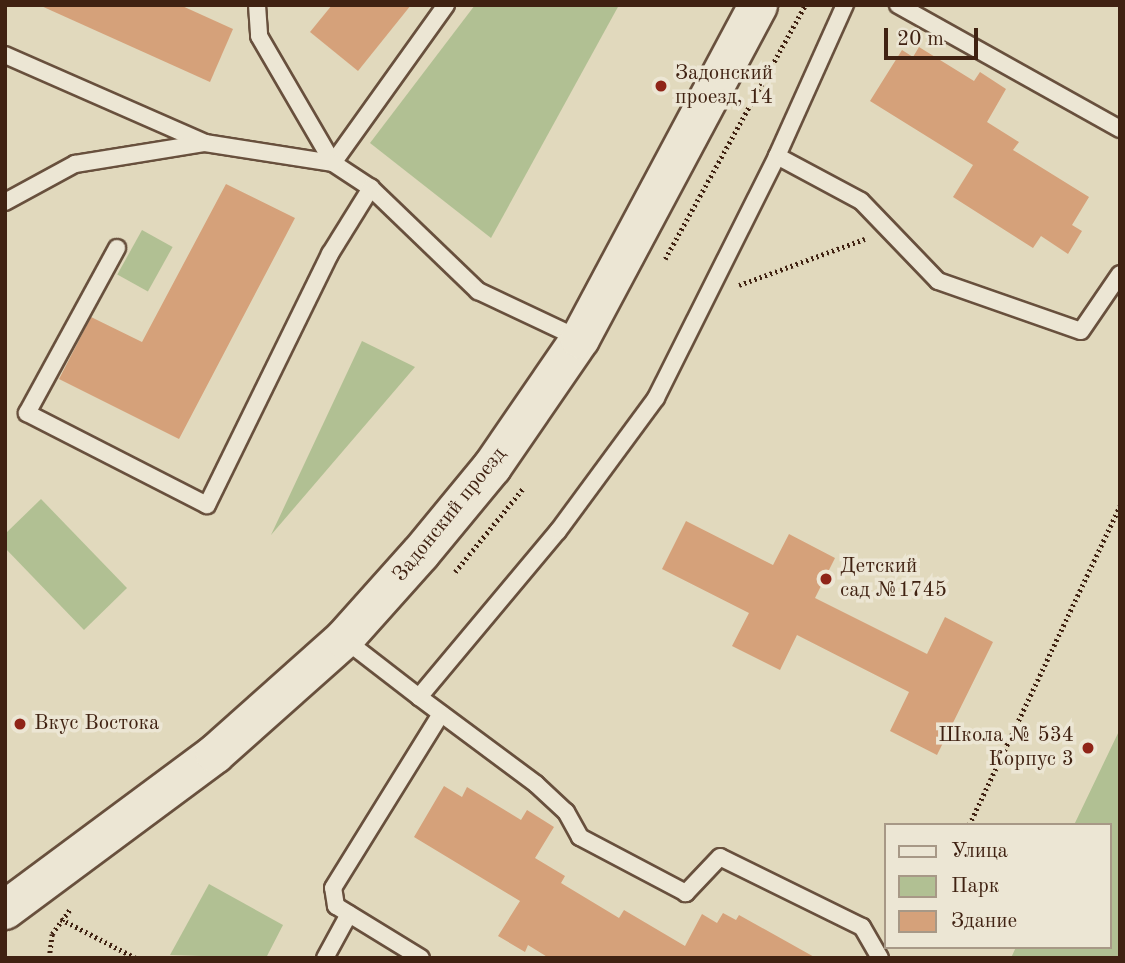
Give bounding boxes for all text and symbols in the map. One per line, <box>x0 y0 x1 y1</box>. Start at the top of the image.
scale bar <box>887 14 982 58</box>
text: 20 m <box>897 29 944 50</box>
place label: Задонский проезд, 14 <box>675 61 773 111</box>
marker: Задонский проезд, 14 <box>653 78 669 94</box>
street label: Задонский проезд <box>388 443 512 587</box>
place label: Детский сад №1745 <box>840 554 947 604</box>
marker: Детский сад №1745 <box>818 571 834 587</box>
place label: Вкус Востока <box>34 711 159 737</box>
marker: Вкус Востока <box>12 716 28 732</box>
place label: Школа № 534 Корпус 3 <box>938 723 1074 773</box>
marker: Школа № 534 Корпус 3 <box>1080 740 1096 756</box>
legend <box>884 823 1111 949</box>
text: Улица <box>951 841 1008 862</box>
text: Парк <box>951 876 999 897</box>
text: Здание <box>951 911 1017 932</box>

